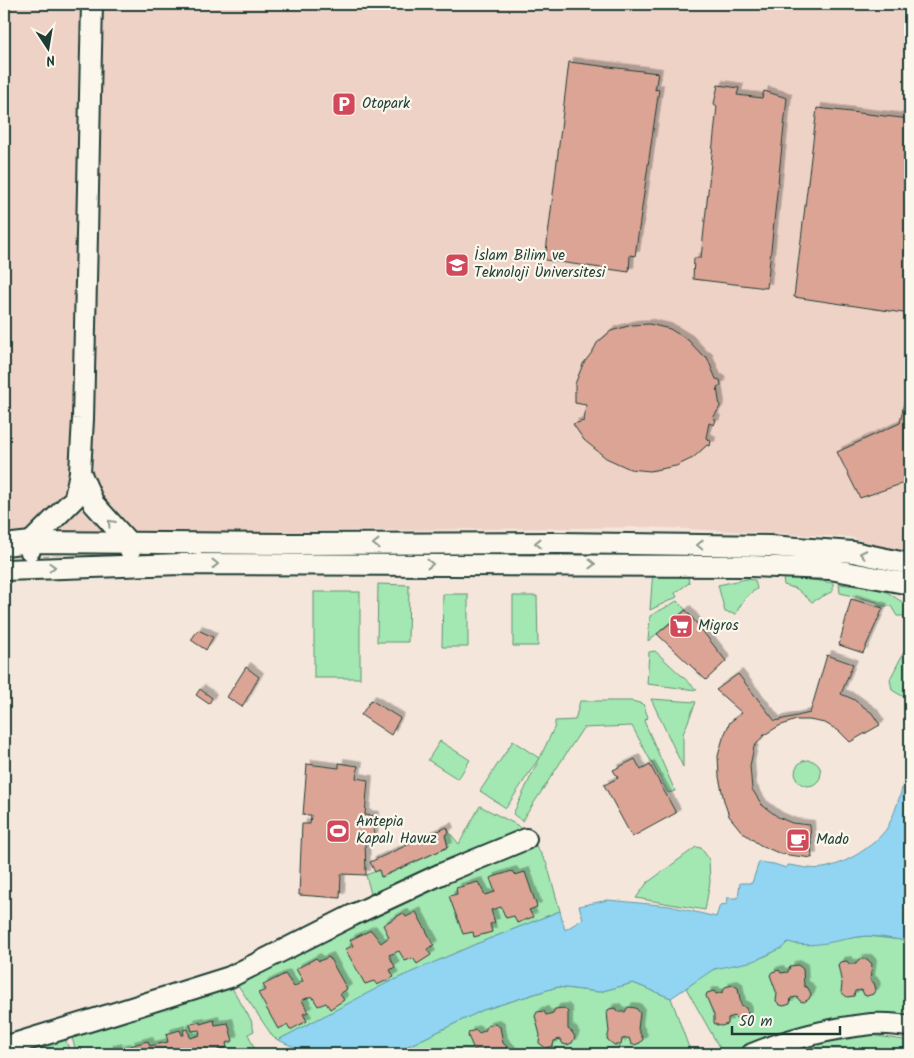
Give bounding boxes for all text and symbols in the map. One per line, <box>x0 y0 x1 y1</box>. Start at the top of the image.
north arrow <box>22 22 72 72</box>
text: N <box>44 48 57 71</box>
parking icon: Otopark <box>331 91 357 117</box>
place label: Otopark <box>362 92 411 116</box>
place label: İslam Bilim ve Teknoloji Üniversitesi <box>474 244 607 285</box>
school or university icon: İslam Bilim ve Teknoloji Üniversitesi <box>444 252 470 278</box>
one-way arrow <box>108 520 117 529</box>
one-way arrow <box>534 538 542 548</box>
one-way arrow <box>371 539 379 549</box>
one-way arrow <box>696 540 704 550</box>
one-way arrow <box>858 549 867 560</box>
one-way arrow <box>212 559 219 569</box>
one-way arrow <box>426 559 434 569</box>
one-way arrow <box>589 559 597 569</box>
one-way arrow <box>49 562 57 573</box>
supermarket icon: Migros <box>668 613 694 639</box>
place label: Migros <box>698 614 739 638</box>
place label: Antepia Kapalı Havuz <box>356 810 437 851</box>
sports icon: Antepia Kapalı Havuz <box>325 818 351 844</box>
cafe icon: Mado <box>785 827 811 853</box>
place label: Mado <box>816 828 849 852</box>
scale bar <box>732 1003 839 1035</box>
text: 50 m <box>739 1010 773 1034</box>

